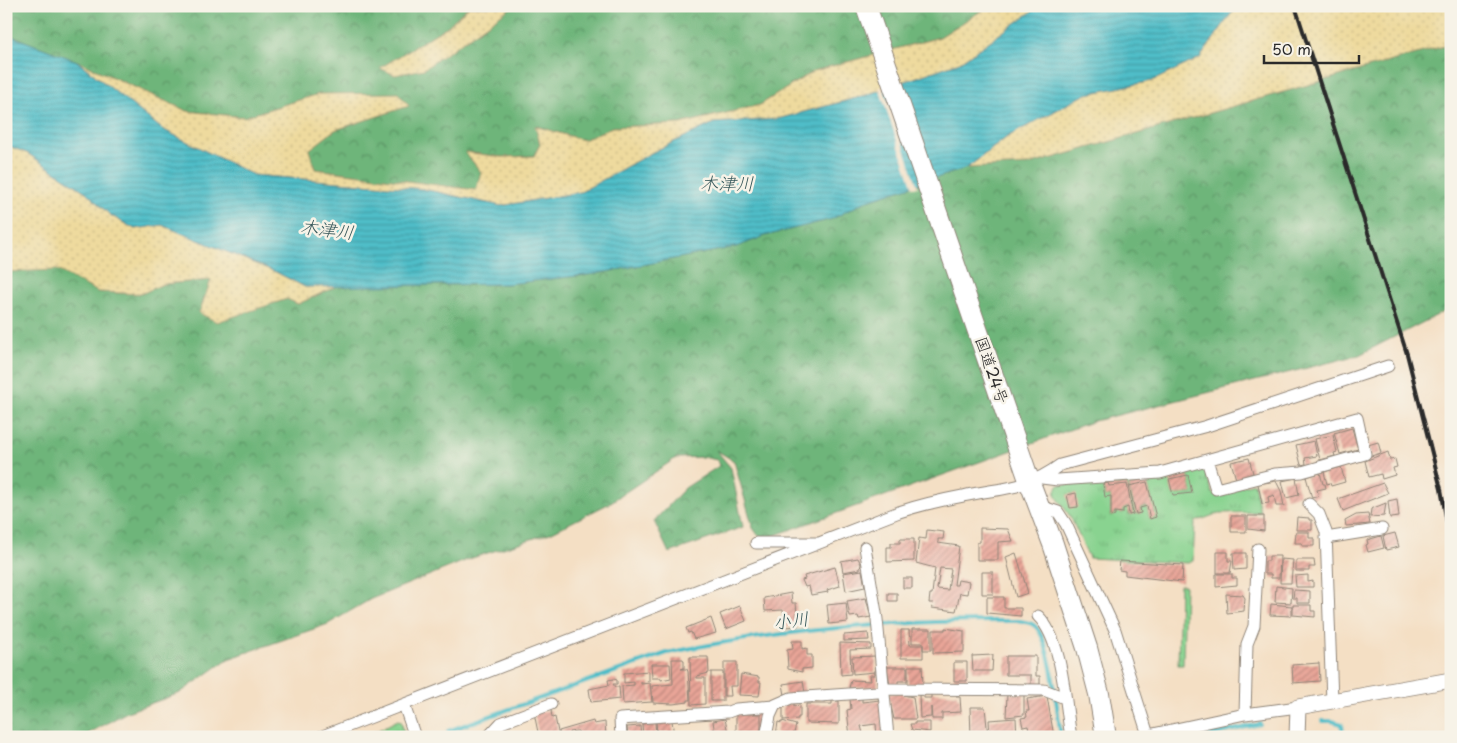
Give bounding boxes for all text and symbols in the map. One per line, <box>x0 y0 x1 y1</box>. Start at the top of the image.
scale bar <box>1264 32 1360 64</box>
text: 50 m <box>1272 37 1311 60</box>
water label: 木津川 <box>700 169 754 196</box>
water label: 木津川 <box>299 212 356 245</box>
street label: 国道24号 <box>970 333 1016 406</box>
water label: 小川 <box>771 604 810 635</box>

